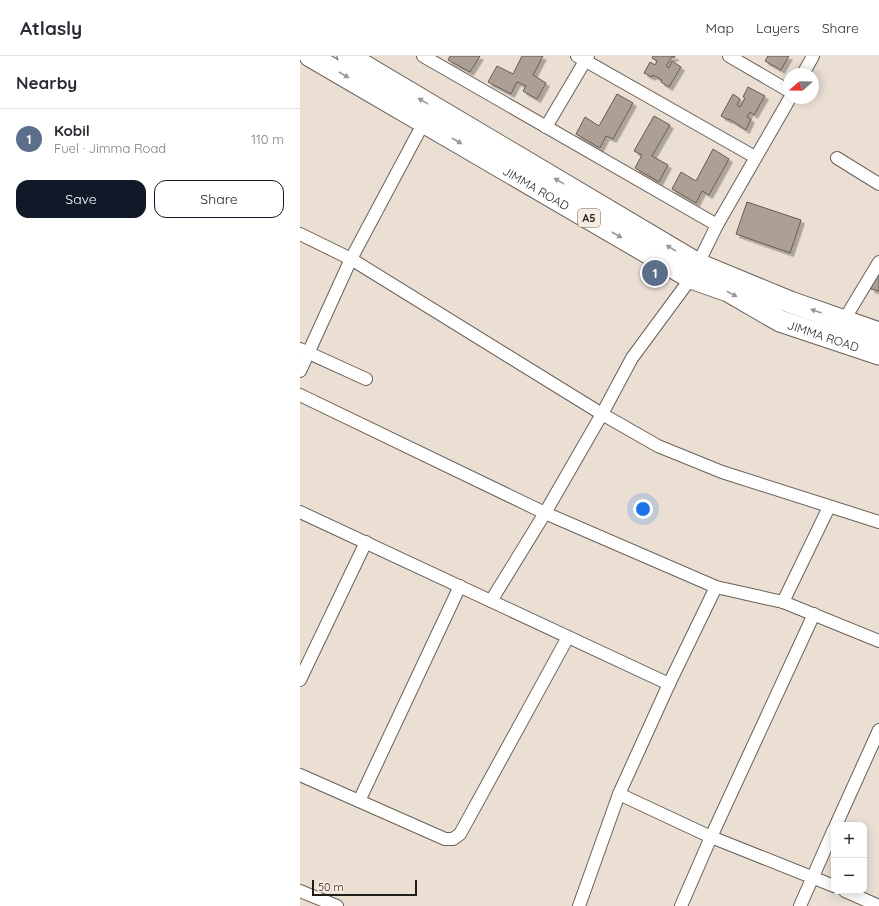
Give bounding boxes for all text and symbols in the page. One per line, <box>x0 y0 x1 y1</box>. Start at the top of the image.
text: Atlasly <box>20 16 82 40</box>
text: Map <box>705 19 734 37</box>
text: Layers <box>756 19 800 37</box>
text: Share <box>822 19 859 37</box>
north arrow <box>783 68 819 104</box>
text: Nearby <box>16 72 77 93</box>
one-way arrow <box>338 72 350 79</box>
one-way arrow <box>417 97 429 104</box>
text: Kobil <box>54 121 90 140</box>
text: 1 <box>26 131 32 147</box>
text: 110 m <box>251 131 284 147</box>
one-way arrow <box>451 137 462 144</box>
text: Fuel · Jimma Road <box>54 140 166 156</box>
street label: JIMMA ROAD <box>501 163 573 213</box>
one-way arrow <box>553 178 565 185</box>
button: Save <box>16 180 146 218</box>
button: Share <box>154 180 284 218</box>
road number: A5 <box>578 209 600 227</box>
one-way arrow <box>611 231 623 238</box>
one-way arrow <box>665 244 677 251</box>
pin: 1 <box>642 258 668 288</box>
one-way arrow <box>726 291 738 297</box>
one-way arrow <box>809 307 821 313</box>
street label: JIMMA ROAD <box>786 317 861 354</box>
your location <box>633 499 653 519</box>
map controls <box>831 822 867 894</box>
button: + <box>831 822 867 858</box>
button: − <box>831 858 867 894</box>
scale bar <box>312 878 417 897</box>
text: 50 m <box>318 880 344 894</box>

